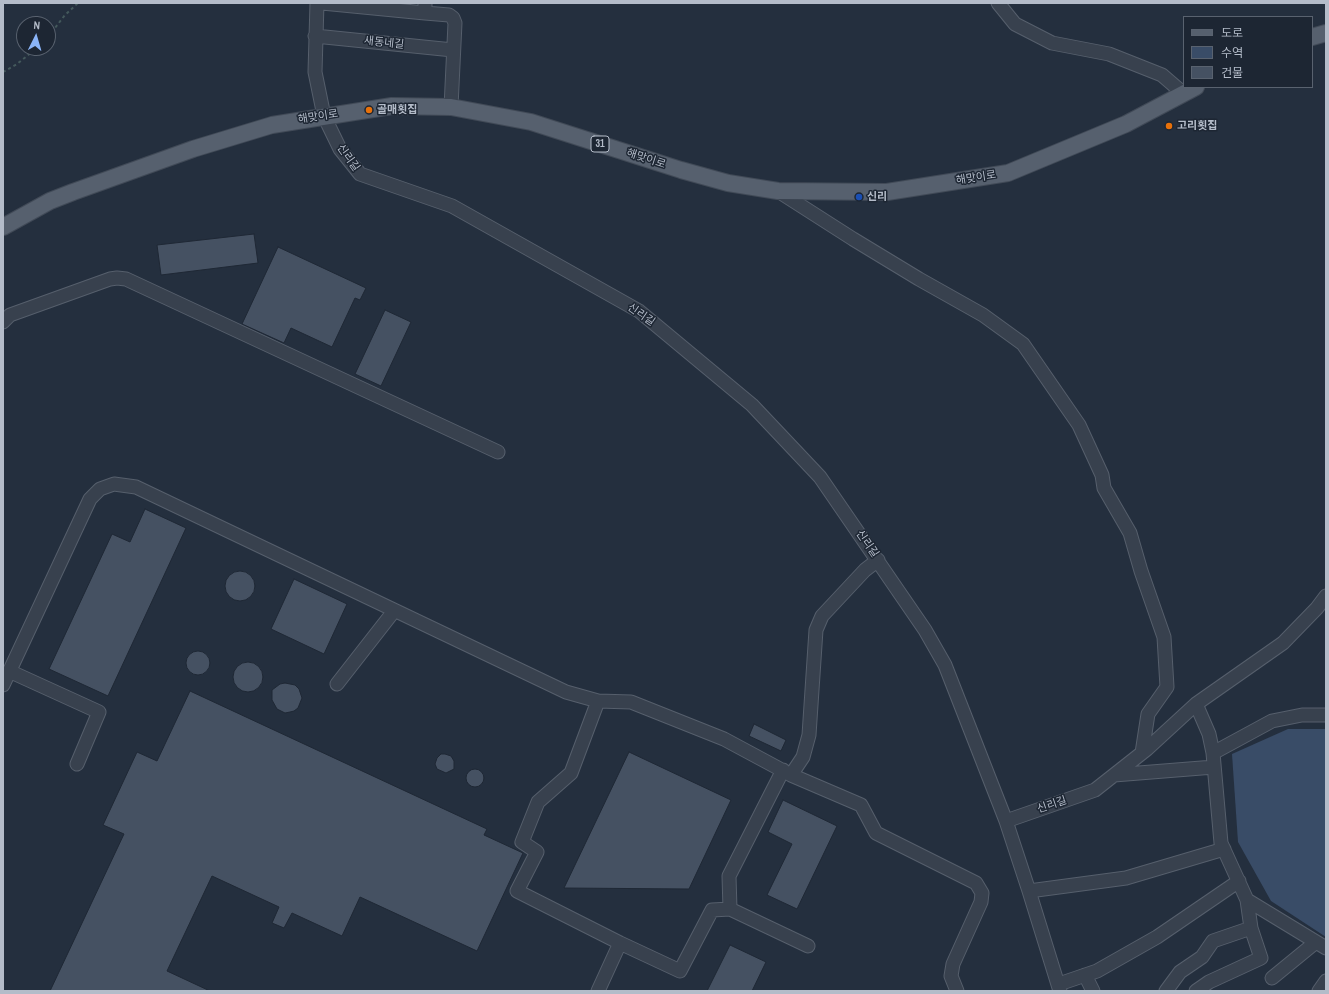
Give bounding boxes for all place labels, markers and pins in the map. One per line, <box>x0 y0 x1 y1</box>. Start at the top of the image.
place label: 골매횟집 <box>377 103 417 117</box>
marker: 골매횟집 <box>364 105 374 115</box>
place label: 고리횟집 <box>1177 119 1217 133</box>
marker: 고리횟집 <box>1164 121 1174 131</box>
place label: 신리 <box>867 190 887 204</box>
marker: 신리 <box>854 192 864 202</box>

